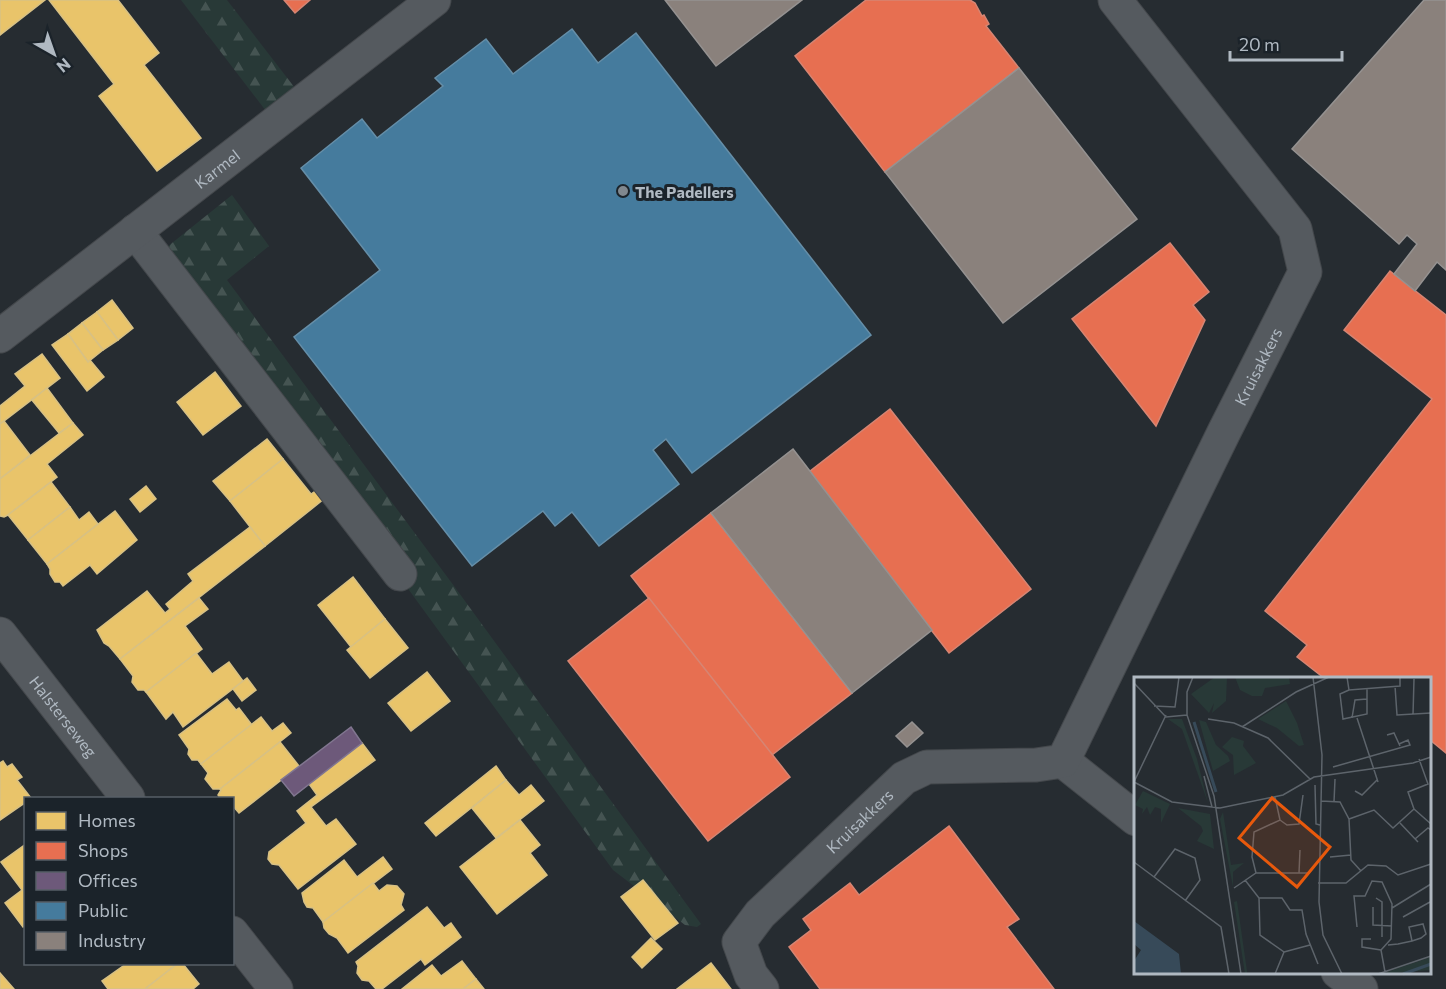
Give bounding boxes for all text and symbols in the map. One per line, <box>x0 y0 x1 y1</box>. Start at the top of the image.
north arrow <box>24 24 84 84</box>
scale bar <box>1230 24 1342 62</box>
text: 20 m <box>1239 33 1280 55</box>
text: N <box>53 55 75 77</box>
street label: Karmel <box>190 145 243 192</box>
place label: The Padellers <box>635 182 734 201</box>
marker: The Padellers <box>616 184 630 198</box>
street label: Kruisakkers <box>1230 324 1285 408</box>
street label: Halsterseweg <box>26 672 102 761</box>
inset map <box>1134 677 1431 974</box>
street label: Kruisakkers <box>822 785 896 857</box>
legend <box>24 797 234 965</box>
text: Homes <box>78 809 136 831</box>
text: Shops <box>78 839 128 861</box>
text: Offices <box>78 869 138 891</box>
text: Public <box>78 899 128 921</box>
text: Industry <box>78 929 146 951</box>

